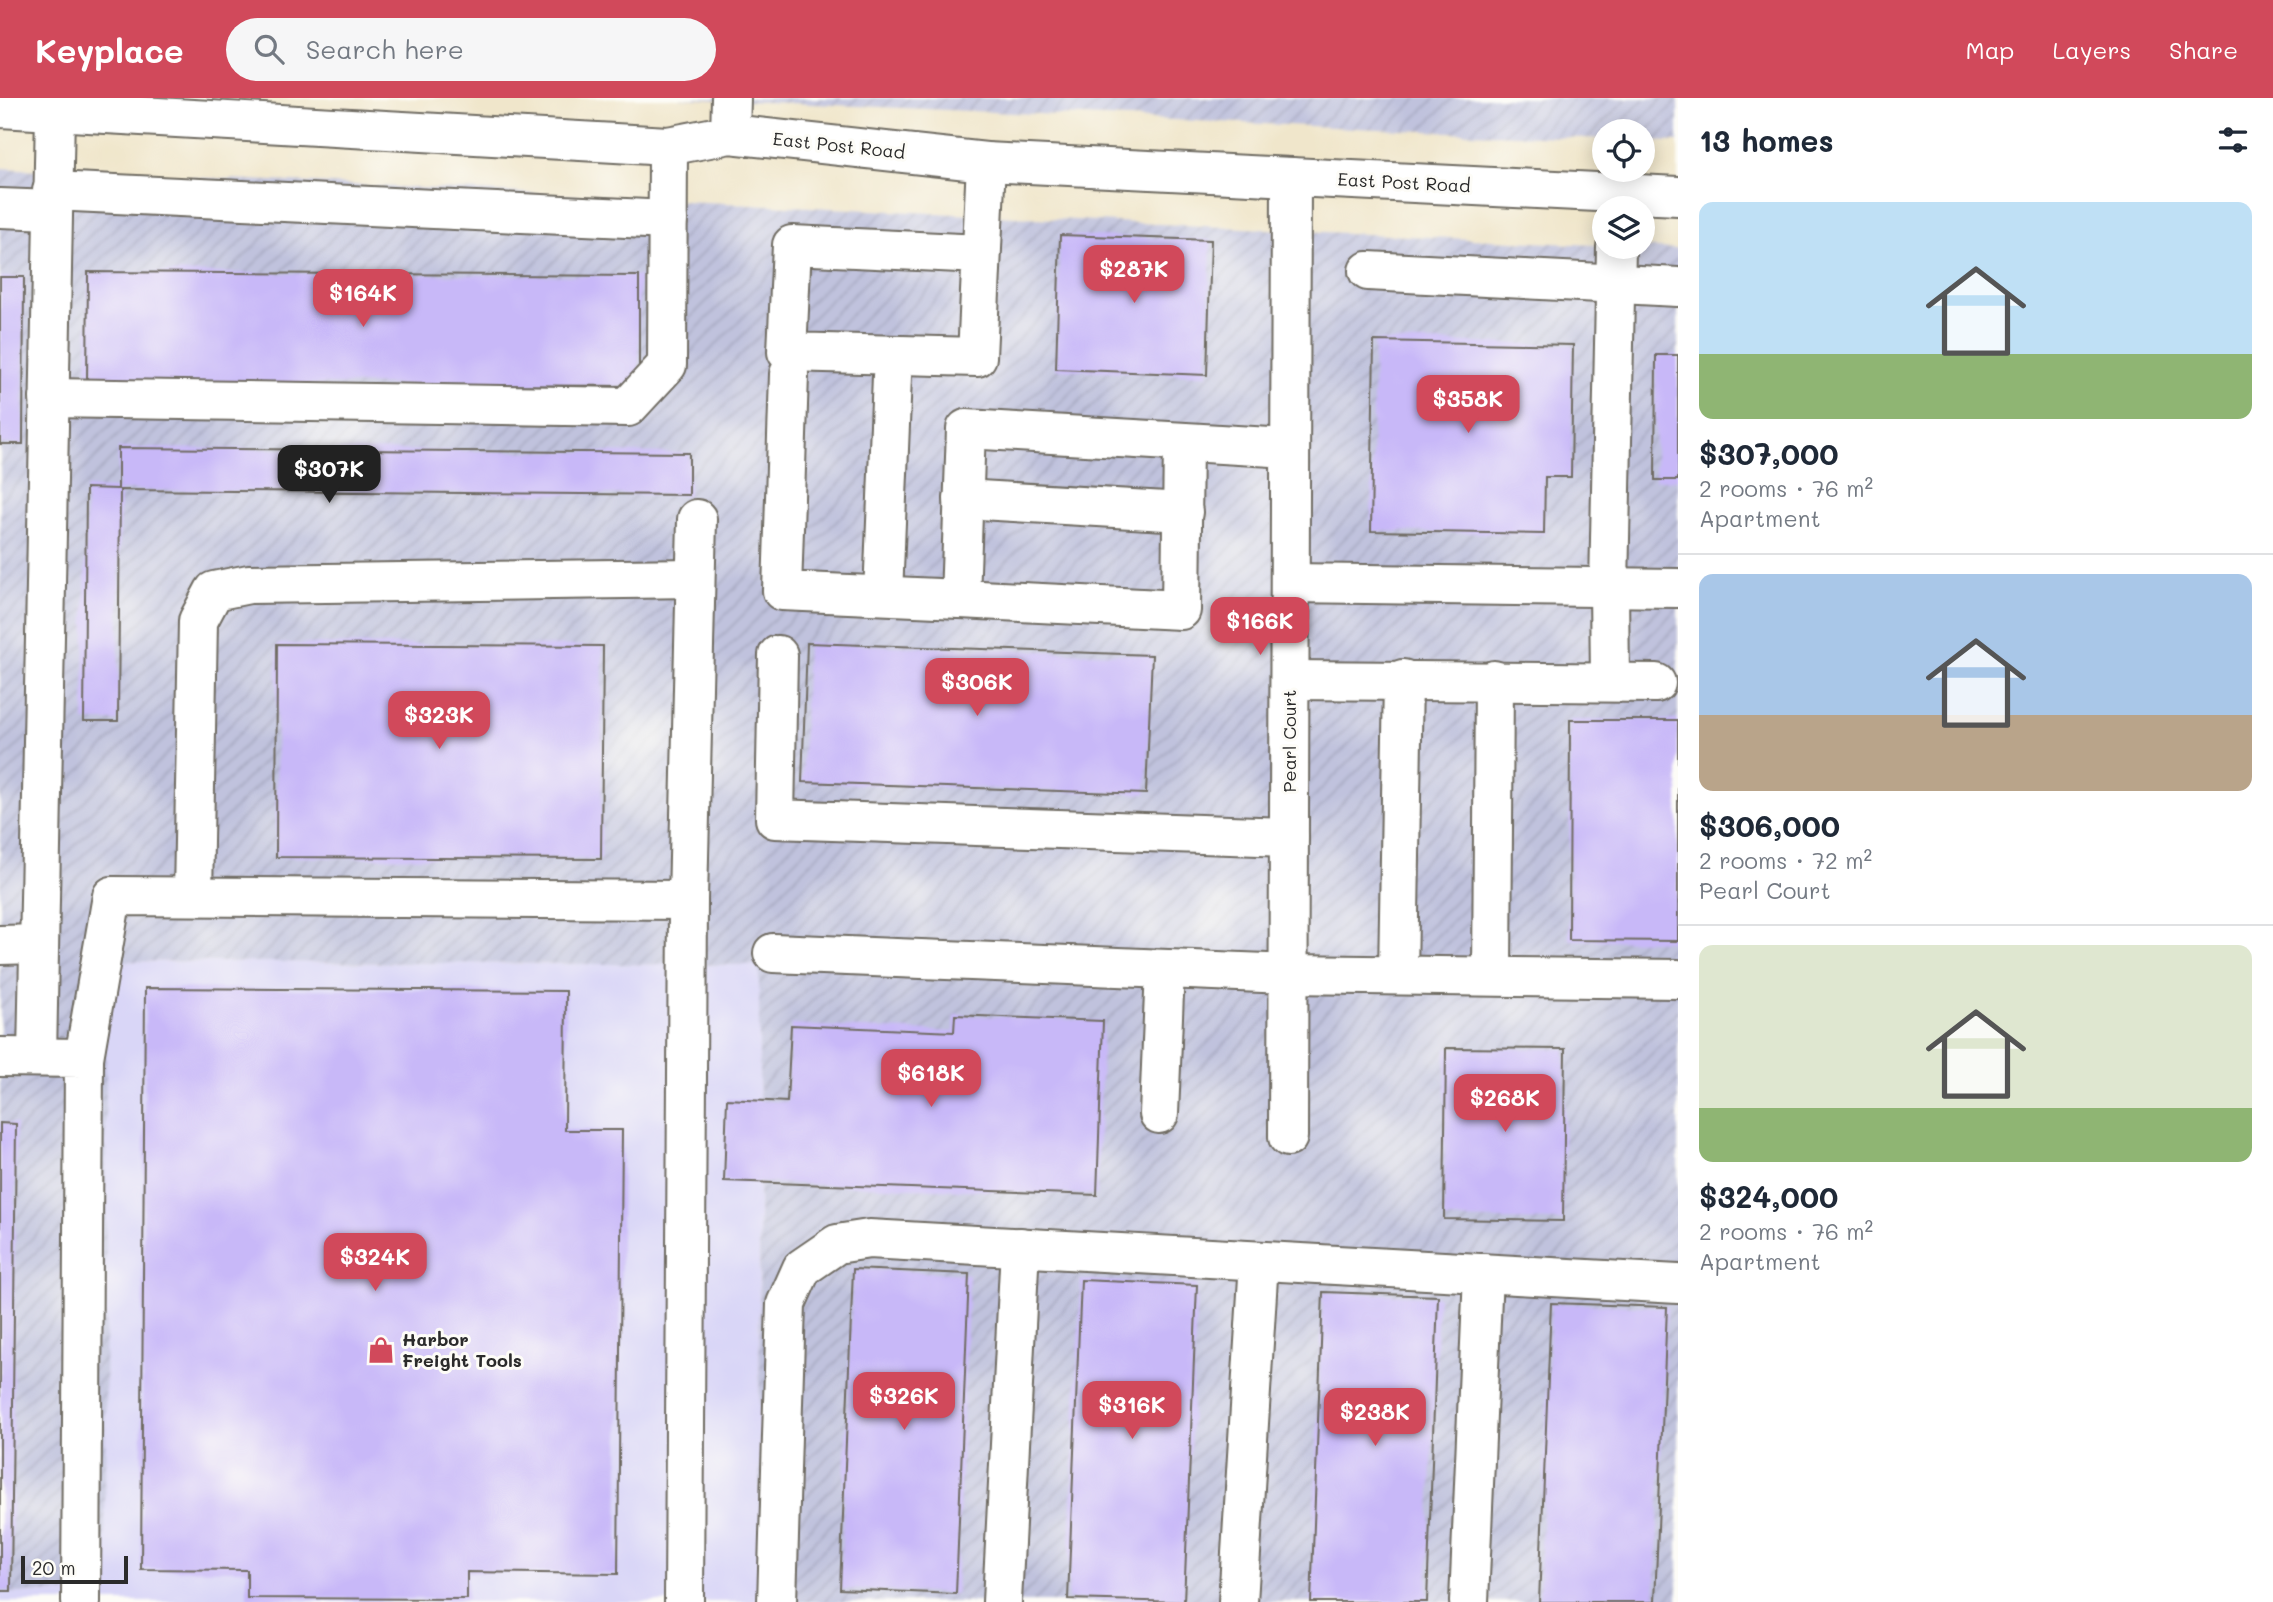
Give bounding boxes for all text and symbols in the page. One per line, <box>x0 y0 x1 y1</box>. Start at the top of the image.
search box <box>226 18 716 81</box>
text: Keyplace <box>35 28 184 71</box>
icon: search <box>250 30 288 68</box>
text: Search here <box>306 32 464 66</box>
text: Map <box>1966 34 2014 65</box>
text: Layers <box>2052 34 2131 65</box>
text: Share <box>2169 34 2238 65</box>
map controls <box>1592 119 1655 259</box>
button: locate <box>1592 119 1655 182</box>
text: 13 homes <box>1699 120 1834 160</box>
icon: filters <box>2214 121 2252 159</box>
street label: East Post Road <box>772 126 906 164</box>
street label: East Post Road <box>1337 167 1471 197</box>
button: layers <box>1592 196 1655 259</box>
pin: $287K <box>1085 246 1183 305</box>
icon: home <box>1913 248 2039 374</box>
text: $287K <box>1099 253 1169 283</box>
pin: $164K <box>314 270 412 329</box>
text: $164K <box>329 277 397 307</box>
pin: $358K <box>1419 376 1517 435</box>
text: $358K <box>1433 383 1503 413</box>
text: $307,000 <box>1699 433 1839 473</box>
pin: $307K <box>280 446 378 505</box>
text: $307K <box>294 453 364 483</box>
text: 2 rooms · 76 m² <box>1699 473 1873 503</box>
text: Apartment <box>1699 503 1821 533</box>
pin: $166K <box>1211 598 1309 657</box>
text: $166K <box>1226 605 1294 635</box>
icon: home <box>1913 620 2039 746</box>
pin: $306K <box>928 658 1026 718</box>
text: $306K <box>941 666 1013 696</box>
street label: Pearl Court <box>1277 690 1301 793</box>
pin: $323K <box>390 692 488 751</box>
text: $323K <box>404 699 474 729</box>
text: $306,000 <box>1699 805 1840 845</box>
text: 2 rooms · 72 m² <box>1699 845 1872 875</box>
text: Pearl Court <box>1699 875 1831 905</box>
icon: home <box>1913 991 2039 1117</box>
pin: $618K <box>882 1049 980 1109</box>
text: $618K <box>897 1057 965 1087</box>
pin: $268K <box>1456 1074 1554 1134</box>
text: $268K <box>1470 1082 1540 1112</box>
text: $324,000 <box>1699 1176 1838 1216</box>
text: 2 rooms · 76 m² <box>1699 1216 1873 1246</box>
pin: $324K <box>326 1234 424 1293</box>
text: $324K <box>340 1241 410 1271</box>
text: Apartment <box>1699 1246 1821 1276</box>
place label: Harbor Freight Tools <box>402 1327 522 1372</box>
shop icon: Harbor Freight Tools <box>366 1335 396 1365</box>
pin: $326K <box>855 1372 953 1432</box>
text: $326K <box>869 1380 939 1410</box>
pin: $316K <box>1083 1382 1181 1441</box>
pin: $238K <box>1326 1388 1424 1448</box>
text: $316K <box>1098 1389 1166 1419</box>
text: $238K <box>1340 1396 1410 1426</box>
scale bar <box>21 1553 128 1585</box>
text: 20 m <box>32 1555 76 1580</box>

